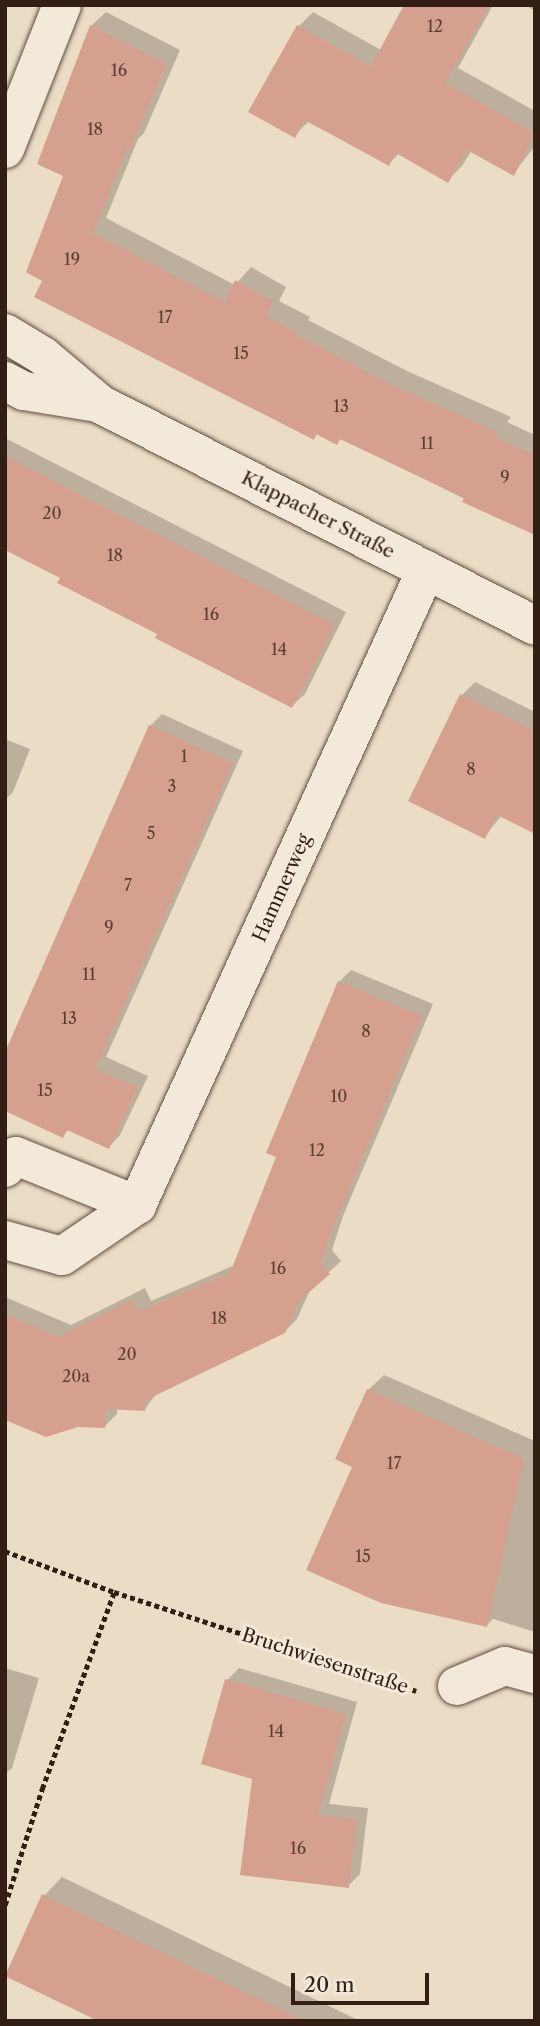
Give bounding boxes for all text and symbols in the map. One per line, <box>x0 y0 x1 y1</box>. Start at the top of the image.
house number: 12 <box>427 16 443 36</box>
house number: 16 <box>111 60 127 80</box>
house number: 18 <box>87 119 103 139</box>
house number: 19 <box>64 249 80 269</box>
house number: 17 <box>158 307 172 327</box>
house number: 15 <box>233 343 249 363</box>
house number: 13 <box>333 396 349 416</box>
house number: 11 <box>420 433 434 453</box>
street label: Klappacher Straße <box>237 466 399 564</box>
house number: 9 <box>500 467 510 487</box>
house number: 20 <box>42 503 62 523</box>
house number: 18 <box>107 545 123 565</box>
house number: 16 <box>203 604 219 624</box>
house number: 14 <box>271 639 287 659</box>
house number: 1 <box>181 746 187 766</box>
house number: 8 <box>466 759 476 779</box>
house number: 3 <box>168 776 176 796</box>
house number: 5 <box>147 823 155 843</box>
street label: Hammerweg <box>248 830 316 946</box>
house number: 7 <box>124 875 132 895</box>
house number: 9 <box>104 917 114 937</box>
house number: 11 <box>82 964 96 984</box>
house number: 13 <box>61 1008 77 1028</box>
house number: 8 <box>361 1021 371 1041</box>
house number: 15 <box>37 1080 53 1100</box>
house number: 10 <box>331 1086 347 1106</box>
house number: 12 <box>309 1140 325 1160</box>
house number: 16 <box>270 1258 286 1278</box>
house number: 18 <box>211 1308 227 1328</box>
house number: 20 <box>117 1344 137 1364</box>
house number: 20a <box>62 1366 90 1386</box>
house number: 17 <box>387 1453 401 1473</box>
house number: 15 <box>355 1546 371 1566</box>
street label: Bruchwiesenstraße <box>239 1623 411 1699</box>
house number: 14 <box>268 1721 284 1741</box>
house number: 16 <box>290 1838 306 1858</box>
scale bar <box>295 1960 433 2004</box>
text: 20 m <box>304 1972 355 1997</box>

